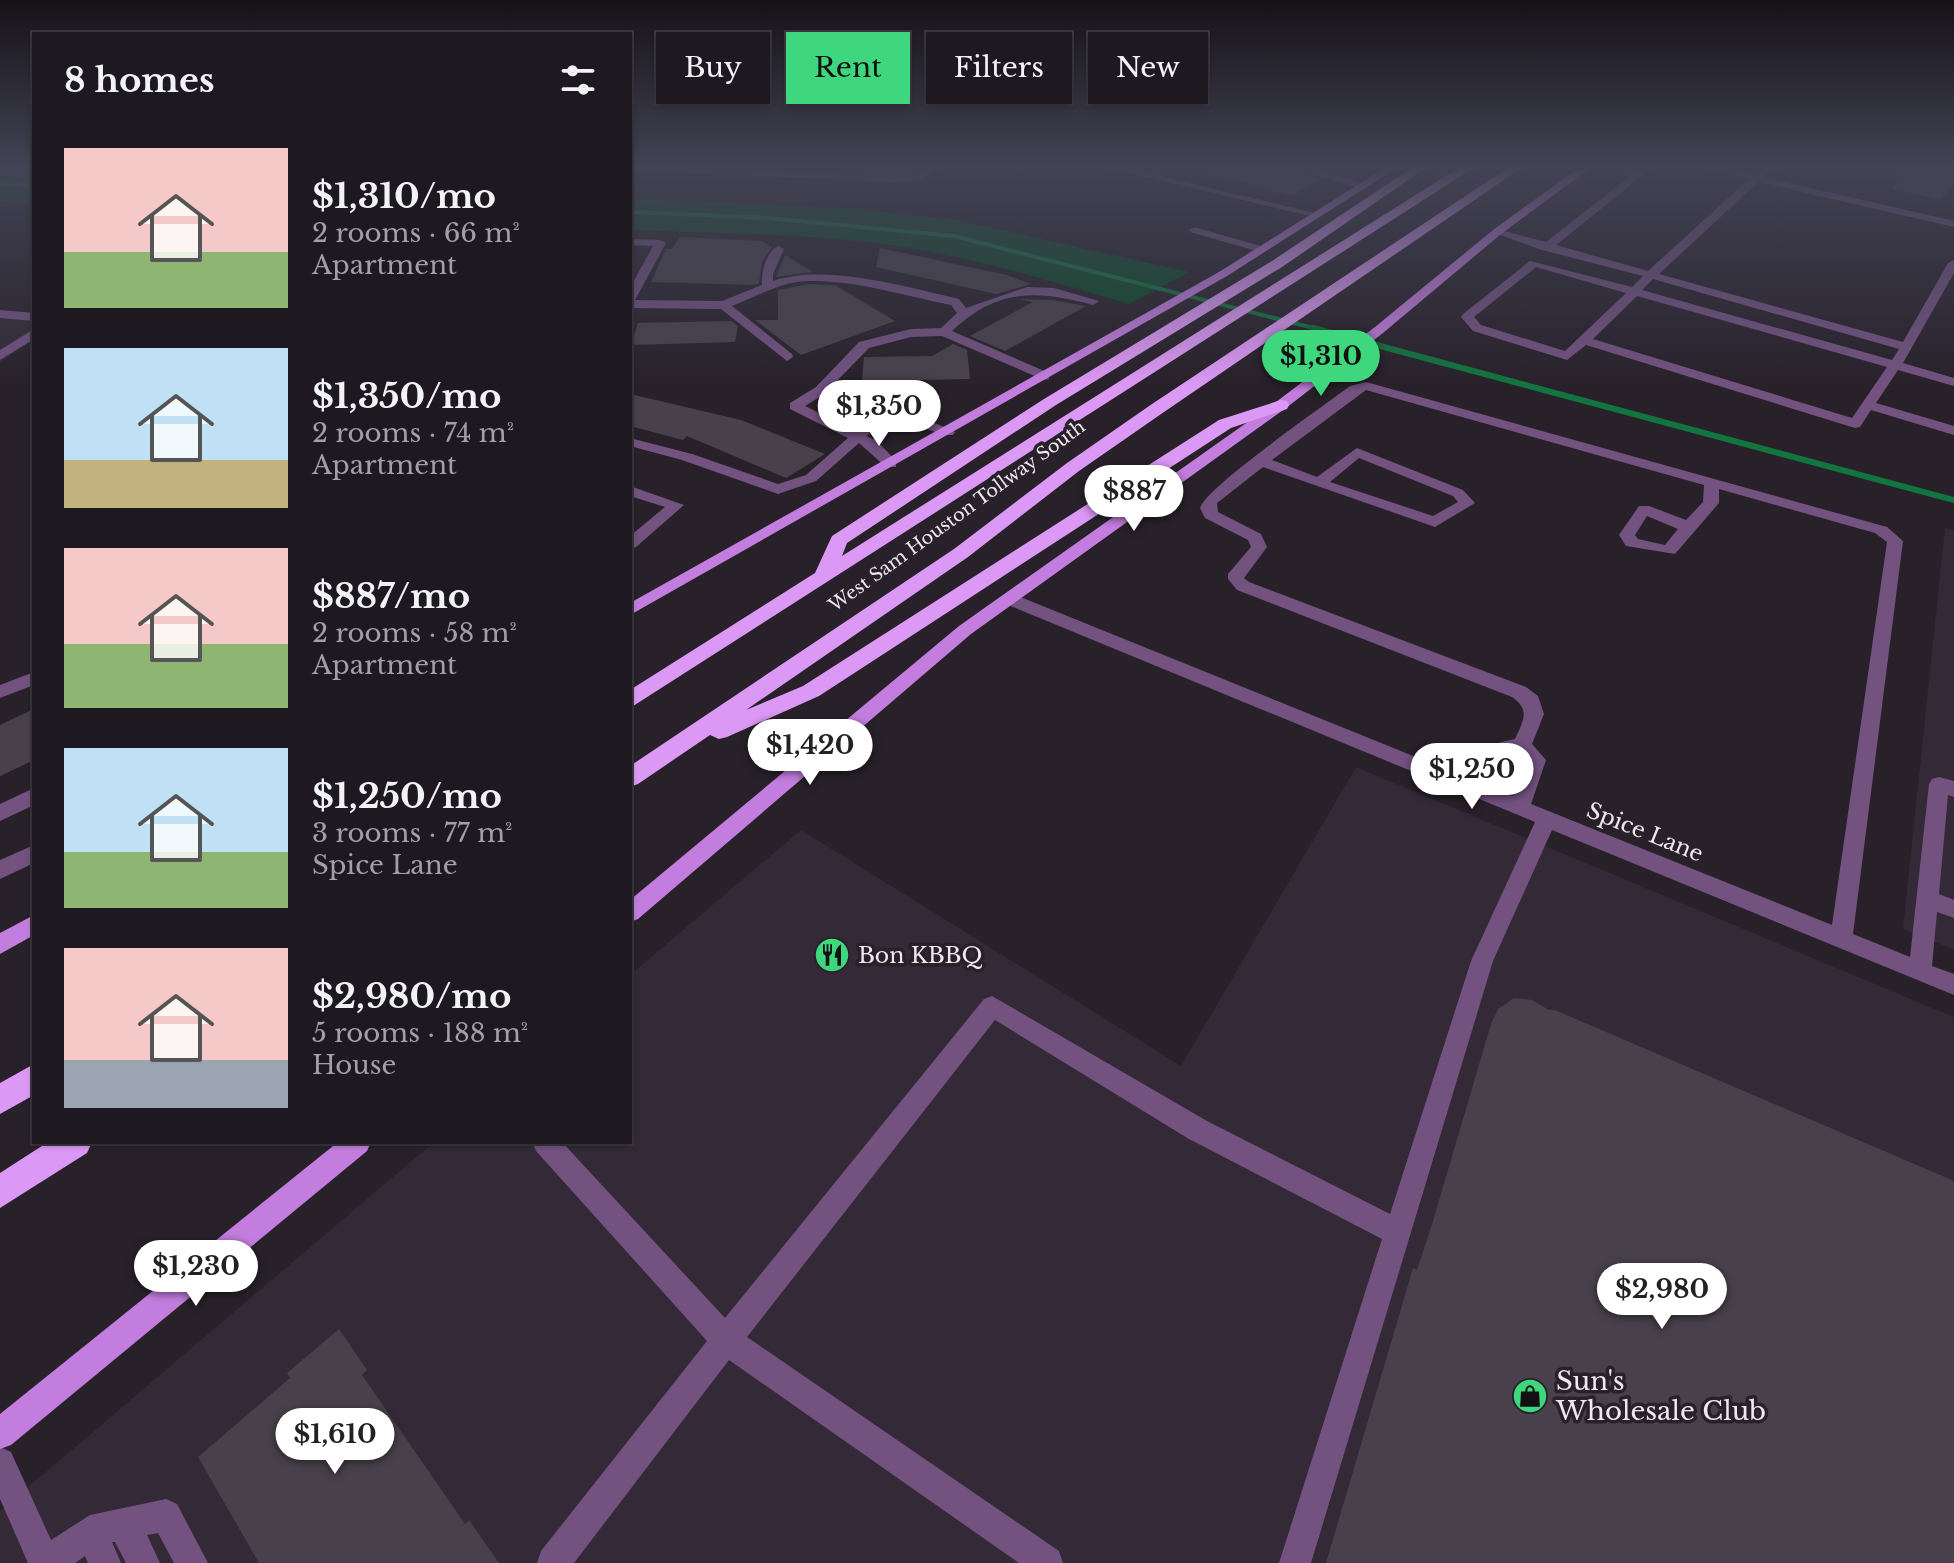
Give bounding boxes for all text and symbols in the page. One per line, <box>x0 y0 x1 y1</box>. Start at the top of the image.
chip: Buy <box>656 32 770 104</box>
chip: Rent <box>786 32 910 104</box>
chip: Filters <box>926 32 1072 104</box>
chip: New <box>1088 32 1208 104</box>
icon: filters <box>556 58 600 102</box>
text: 8 homes <box>64 59 215 101</box>
text: $1,310/mo <box>312 175 496 217</box>
icon: home <box>128 180 224 276</box>
text: 2 rooms · 66 m² <box>312 217 520 249</box>
text: Apartment <box>312 249 457 281</box>
pin: $1,310 <box>1256 330 1386 398</box>
text: $1,310 <box>1280 340 1362 372</box>
text: $1,350/mo <box>312 375 501 417</box>
icon: home <box>128 380 224 476</box>
pin: $1,350 <box>814 380 944 448</box>
text: $1,350 <box>836 390 922 422</box>
street label: West Sam Houston Tollway South <box>824 416 1089 617</box>
text: 2 rooms · 74 m² <box>312 417 514 449</box>
text: Apartment <box>312 449 457 481</box>
pin: $887 <box>1087 465 1181 533</box>
text: $887 <box>1102 475 1166 507</box>
text: $887/mo <box>312 575 470 617</box>
icon: home <box>128 580 224 676</box>
text: 2 rooms · 58 m² <box>312 617 517 649</box>
text: Apartment <box>312 649 457 681</box>
pin: $1,420 <box>745 719 875 787</box>
text: $1,420 <box>766 729 854 761</box>
pin: $1,250 <box>1407 743 1537 811</box>
text: $1,250 <box>1429 753 1515 785</box>
text: $1,250/mo <box>312 775 502 817</box>
icon: home <box>128 780 224 876</box>
street label: Spice Lane <box>1583 796 1707 868</box>
text: 3 rooms · 77 m² <box>312 817 513 849</box>
text: Spice Lane <box>312 849 458 881</box>
restaurant icon: Bon KBBQ <box>813 936 851 974</box>
place label: Bon KBBQ <box>858 942 982 969</box>
text: $2,980/mo <box>312 975 511 1017</box>
icon: home <box>128 980 224 1076</box>
text: 5 rooms · 188 m² <box>312 1017 528 1049</box>
text: House <box>312 1049 396 1081</box>
pin: $1,230 <box>131 1240 261 1308</box>
text: $1,230 <box>152 1250 240 1282</box>
pin: $2,980 <box>1597 1263 1727 1331</box>
text: $2,980 <box>1615 1273 1709 1305</box>
place label: Sun's Wholesale Club <box>1555 1365 1766 1427</box>
shop icon: Sun's Wholesale Club <box>1511 1377 1549 1415</box>
pin: $1,610 <box>270 1408 400 1476</box>
text: $1,610 <box>293 1418 377 1450</box>

